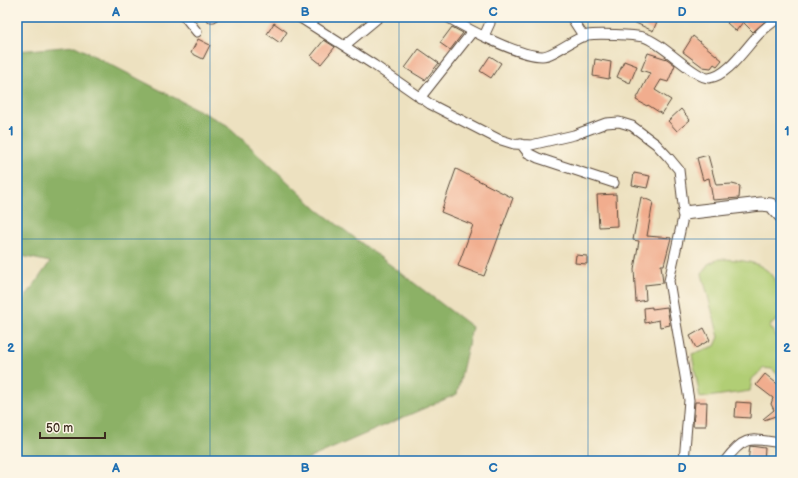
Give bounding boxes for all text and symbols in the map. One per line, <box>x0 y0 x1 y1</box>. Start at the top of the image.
text: A <box>111 4 120 20</box>
text: B <box>300 4 310 20</box>
text: C <box>488 4 498 20</box>
text: D <box>677 4 687 20</box>
text: 1 <box>8 123 14 139</box>
text: 1 <box>784 123 790 139</box>
text: 2 <box>7 340 15 356</box>
text: 2 <box>783 340 791 356</box>
scale bar <box>40 414 105 440</box>
text: 50 m <box>46 421 73 436</box>
text: A <box>111 460 120 476</box>
text: B <box>300 460 310 476</box>
text: C <box>488 460 498 476</box>
text: D <box>677 460 687 476</box>

